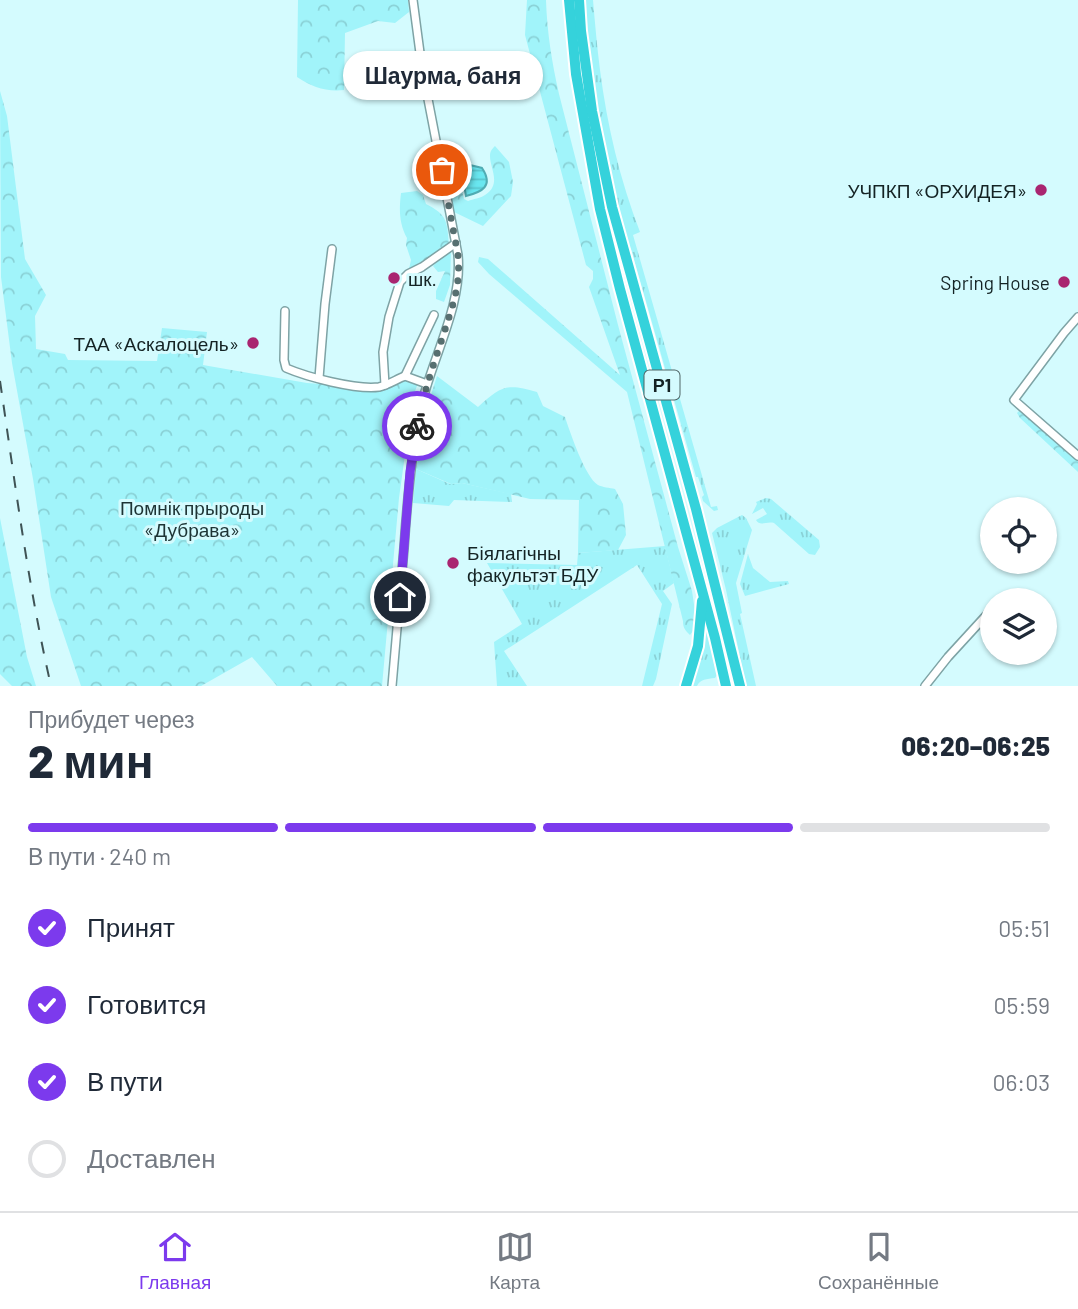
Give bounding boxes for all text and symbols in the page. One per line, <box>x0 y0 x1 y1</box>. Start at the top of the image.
callout: Шаурма, баня <box>342 51 542 100</box>
text: Шаурма, баня <box>365 61 521 89</box>
pin <box>412 140 472 200</box>
icon: bag <box>423 151 461 189</box>
place label: УЧПКП «ОРХИДЕЯ» <box>847 179 1027 202</box>
marker: УЧПКП «ОРХИДЕЯ» <box>1033 182 1049 198</box>
place label: шк. <box>408 267 437 290</box>
marker: шк. <box>386 270 402 286</box>
place label: Spring House <box>940 271 1050 294</box>
marker: Spring House <box>1056 274 1072 290</box>
place label: ТАА «Аскалоцель» <box>73 332 239 355</box>
marker: ТАА «Аскалоцель» <box>245 335 261 351</box>
road number: Р1 <box>644 370 680 400</box>
courier <box>382 391 452 461</box>
icon: bike <box>398 407 436 445</box>
park label: Помнік прыроды «Дубрава» <box>120 496 264 541</box>
map controls <box>980 497 1057 665</box>
button: locate <box>980 497 1057 574</box>
place label: Біялагічны факультэт БДУ <box>467 541 599 586</box>
marker: Біялагічны факультэт БДУ <box>445 555 461 571</box>
pin <box>370 567 430 627</box>
icon: home <box>381 578 419 616</box>
button: layers <box>980 588 1057 665</box>
text: Прибудет через <box>28 705 195 733</box>
text: 06:20–06:25 <box>901 730 1050 761</box>
text: 2 мин <box>28 732 153 787</box>
text: В пути · 240 m <box>28 842 171 870</box>
icon: check <box>28 909 66 947</box>
text: Принят <box>87 911 175 942</box>
text: 05:51 <box>998 914 1050 942</box>
icon: check <box>28 986 66 1024</box>
text: Готовится <box>87 988 206 1019</box>
text: 05:59 <box>994 991 1050 1019</box>
icon: check <box>28 1063 66 1101</box>
text: В пути <box>87 1065 163 1096</box>
text: 06:03 <box>993 1068 1050 1096</box>
text: Доставлен <box>87 1142 216 1173</box>
tab: Главная <box>139 1228 211 1294</box>
tab: Карта <box>489 1228 540 1294</box>
tab: Сохранённые <box>818 1228 939 1294</box>

